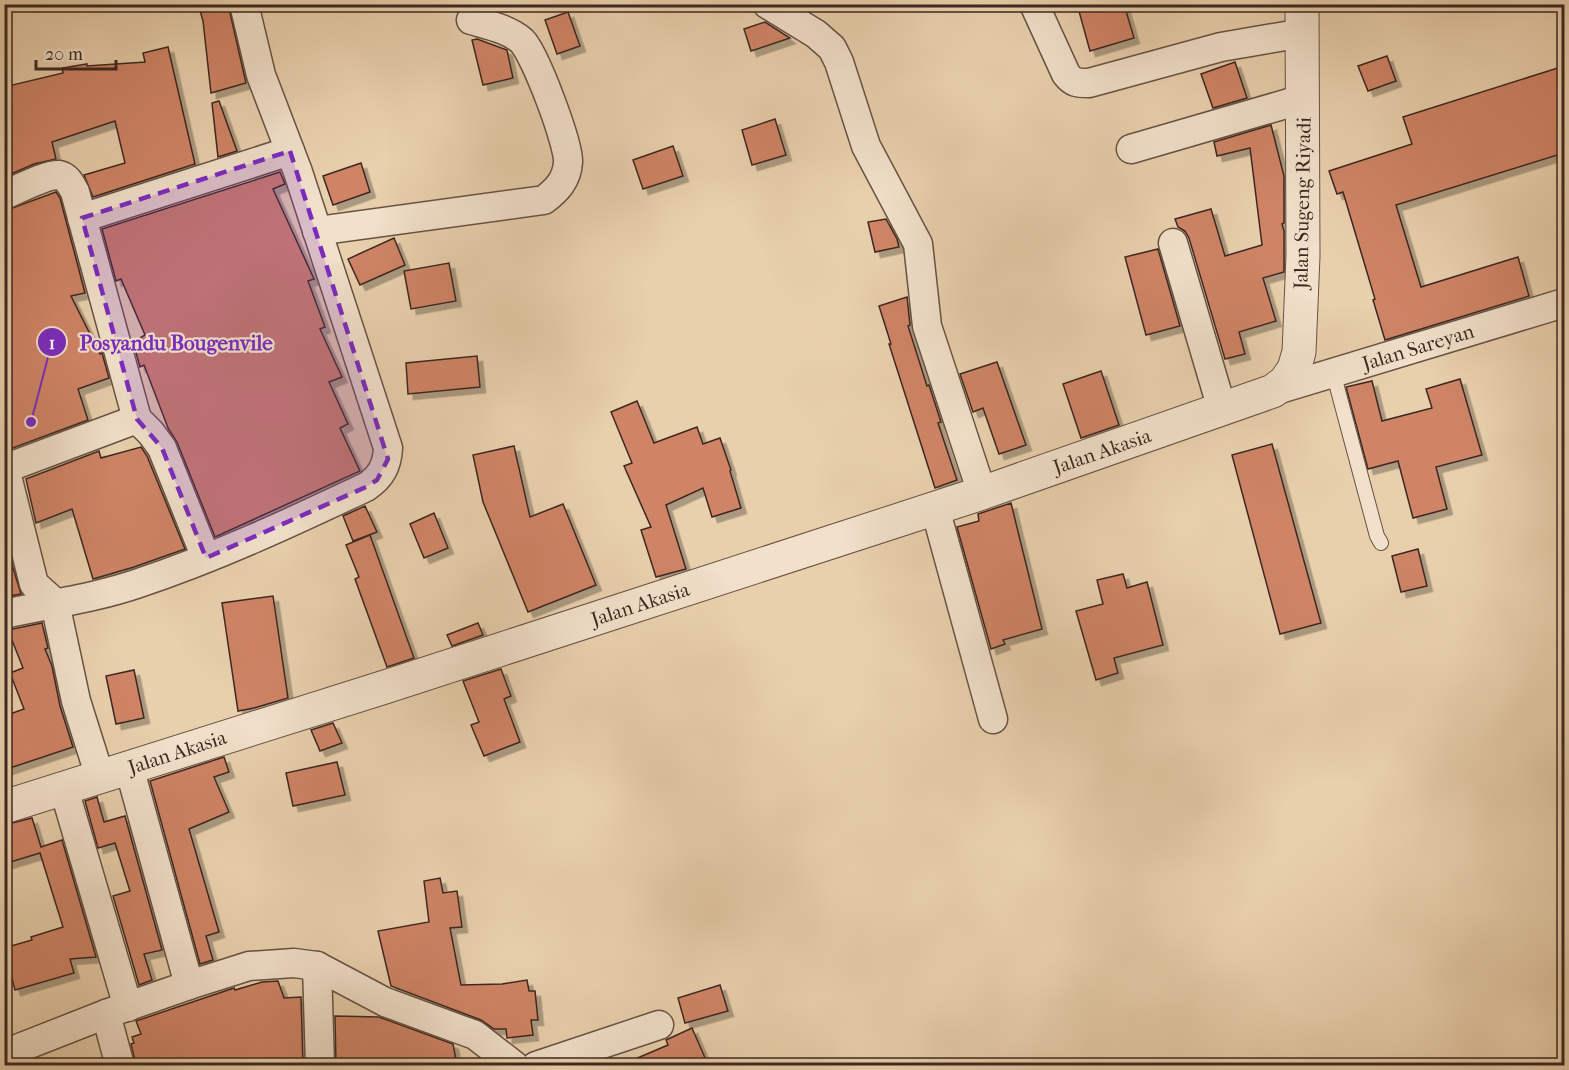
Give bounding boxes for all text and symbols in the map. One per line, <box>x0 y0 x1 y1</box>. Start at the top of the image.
scale bar <box>36 33 116 71</box>
text: 20 m <box>45 44 83 65</box>
street label: Jalan Sugeng Riyadi <box>1289 117 1316 291</box>
street label: Jalan Sareyan <box>1357 319 1477 376</box>
callout: Posyandu Bougenvile <box>37 323 284 362</box>
text: Posyandu Bougenvile <box>79 331 273 355</box>
text: 1 <box>49 333 55 354</box>
street label: Jalan Akasia <box>1048 424 1155 480</box>
street label: Jalan Akasia <box>586 578 693 632</box>
street label: Jalan Akasia <box>123 726 230 780</box>

